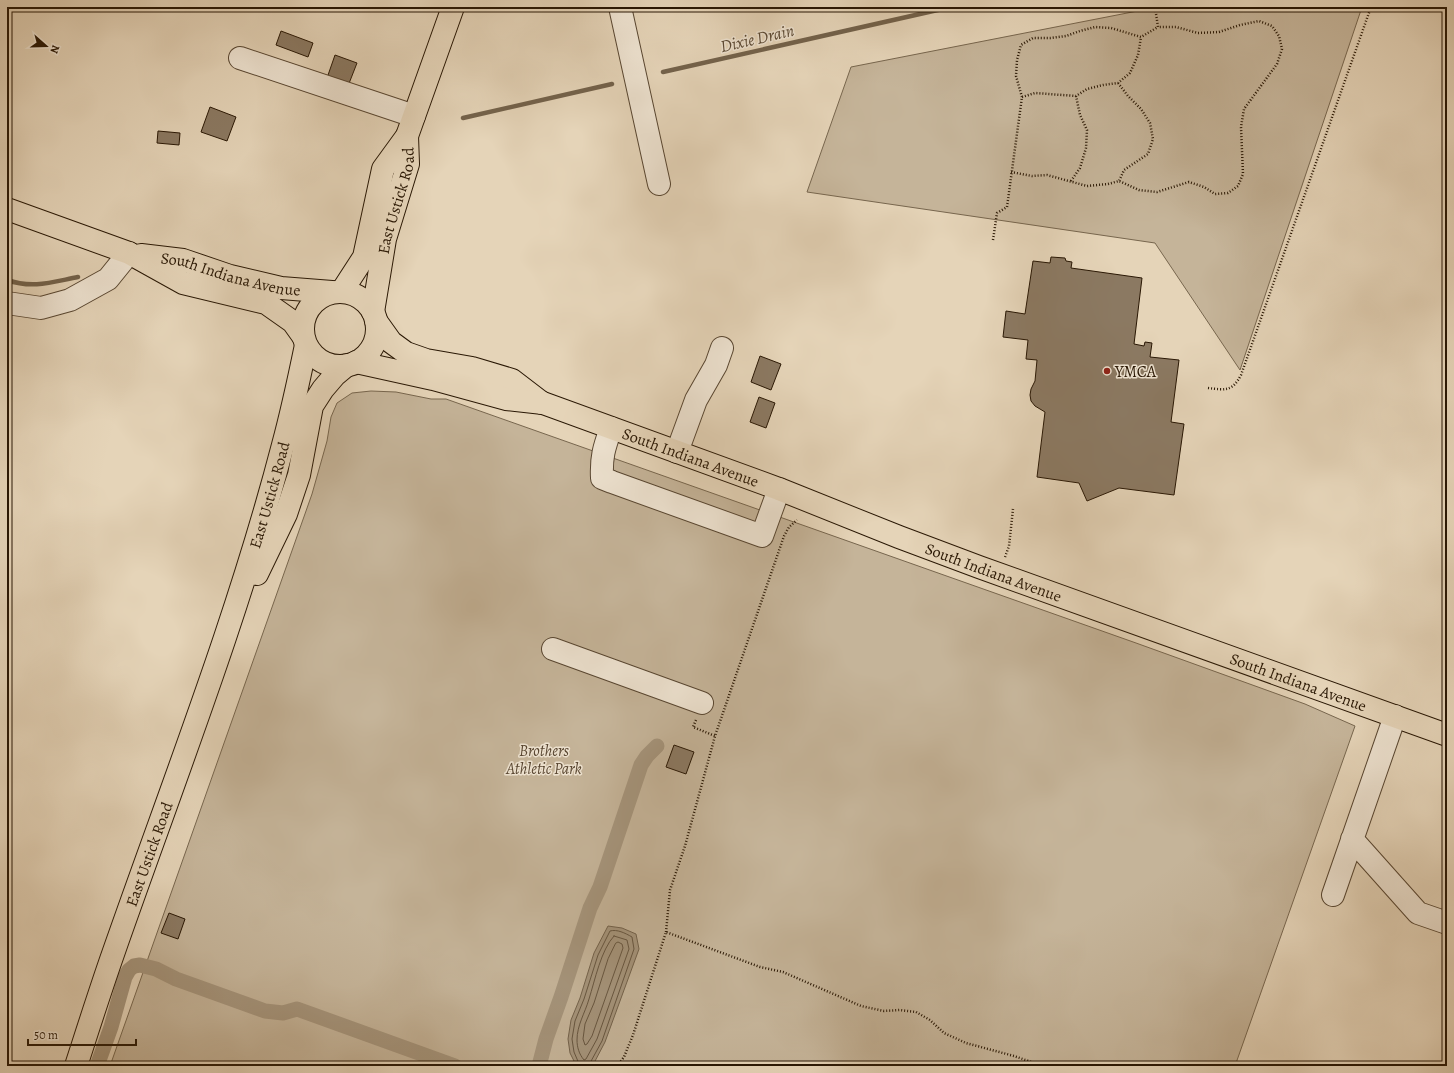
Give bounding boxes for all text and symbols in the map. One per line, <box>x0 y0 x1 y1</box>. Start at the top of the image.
water label: Dixie Drain <box>718 19 796 58</box>
north arrow <box>26 26 66 66</box>
text: N <box>47 43 63 56</box>
street label: East Ustick Road <box>373 147 420 256</box>
street label: South Indiana Avenue <box>159 247 301 301</box>
place label: YMCA <box>1114 361 1157 383</box>
marker: YMCA <box>1102 366 1112 376</box>
street label: South Indiana Avenue <box>619 423 762 493</box>
street label: East Ustick Road <box>244 439 296 551</box>
street label: South Indiana Avenue <box>922 538 1065 608</box>
street label: South Indiana Avenue <box>1227 648 1370 717</box>
park label: Brothers Athletic Park <box>505 740 582 780</box>
street label: East Ustick Road <box>121 799 179 910</box>
scale bar <box>28 1021 136 1047</box>
text: 50 m <box>34 1027 58 1043</box>

